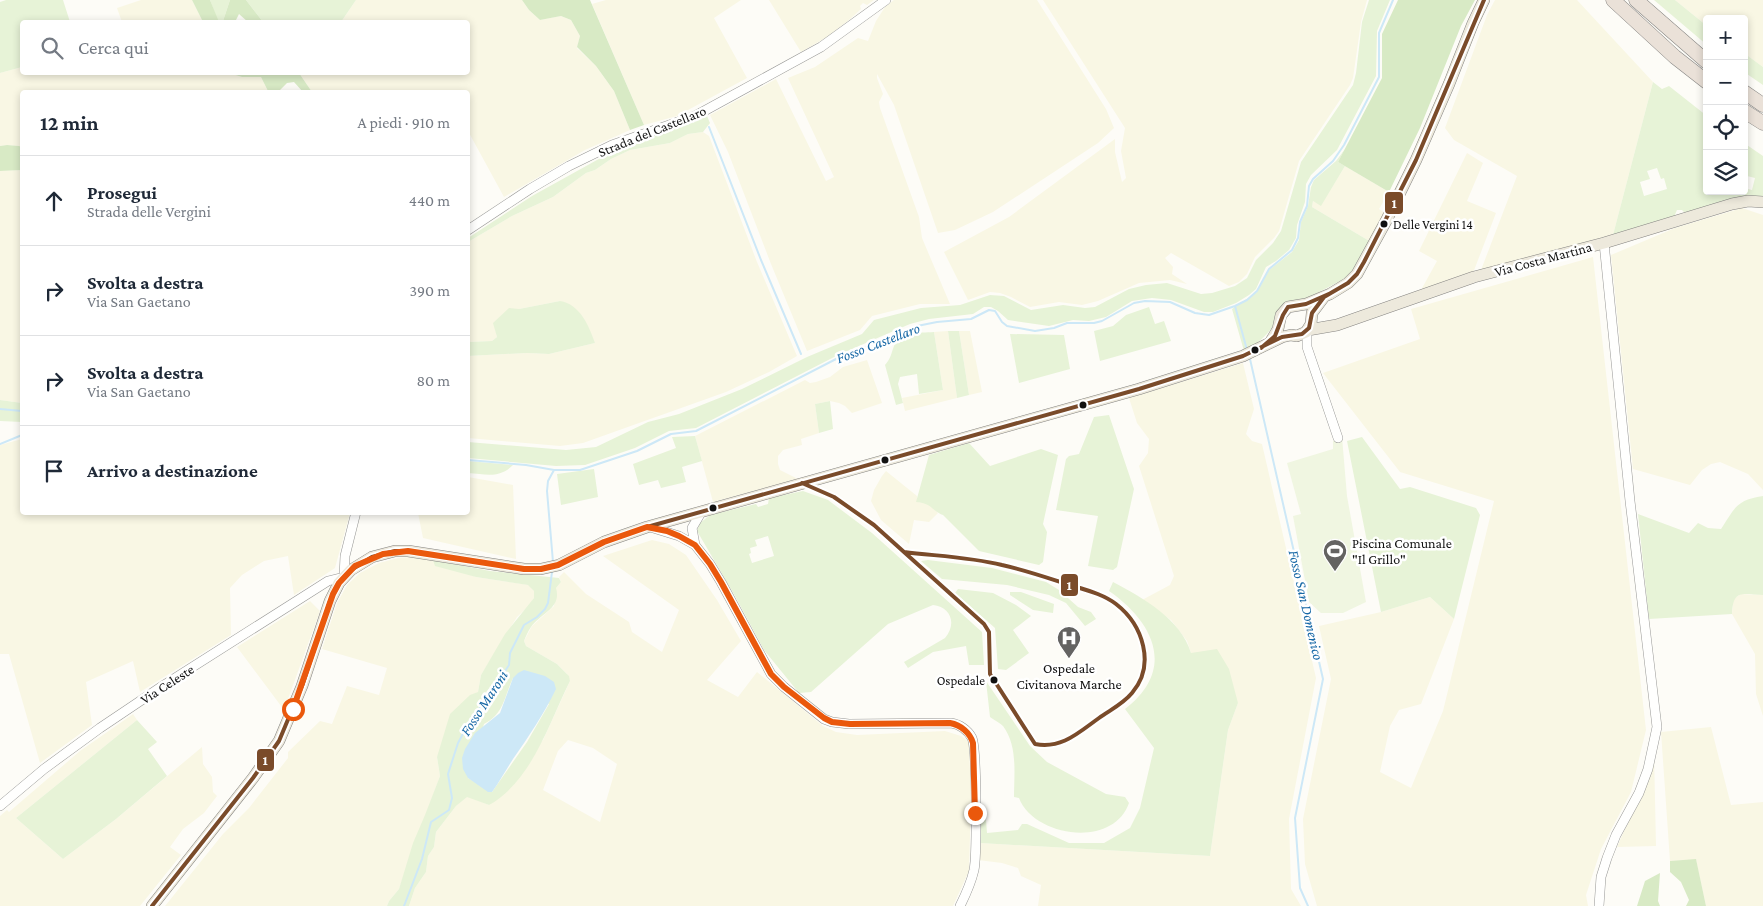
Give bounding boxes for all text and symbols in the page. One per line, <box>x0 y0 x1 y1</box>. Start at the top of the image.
map controls <box>1703 15 1748 195</box>
button: + <box>1703 15 1748 60</box>
search box <box>20 20 470 75</box>
icon: search <box>38 34 66 62</box>
text: Cerca qui <box>78 37 149 58</box>
button: − <box>1703 60 1748 105</box>
street label: Strada del Castellaro <box>596 102 708 160</box>
button: locate <box>1703 105 1748 150</box>
text: 12 min <box>40 111 99 135</box>
text: A piedi · 910 m <box>358 114 450 131</box>
button: layers <box>1703 150 1748 195</box>
text: Prosegui <box>87 182 157 203</box>
icon: ahead <box>40 187 68 215</box>
line badge: 1 <box>1384 191 1404 215</box>
text: 440 m <box>409 192 450 209</box>
text: 1 <box>1391 195 1397 211</box>
text: Strada delle Vergini <box>87 203 211 220</box>
place label: Delle Vergini 14 <box>1393 217 1473 232</box>
marker: Delle Vergini 14 <box>1379 219 1389 229</box>
street label: Via Costa Martina <box>1493 238 1594 280</box>
text: Svolta a destra <box>87 272 203 293</box>
icon: right <box>40 277 68 305</box>
text: 390 m <box>409 282 450 299</box>
text: Via San Gaetano <box>87 293 191 310</box>
water label: Fosso Castellaro <box>834 320 922 366</box>
unlabelled marker <box>1250 345 1260 355</box>
text: Svolta a destra <box>87 362 203 383</box>
icon: right <box>40 367 68 395</box>
text: 80 m <box>416 372 450 389</box>
text: Via San Gaetano <box>87 383 191 400</box>
unlabelled marker <box>1078 400 1088 410</box>
unlabelled marker <box>880 455 890 465</box>
icon: arrive <box>40 457 68 485</box>
text: Arrivo a destinazione <box>87 460 258 481</box>
unlabelled marker <box>708 503 718 513</box>
place label: Piscina Comunale "Il Grillo" <box>1352 535 1452 567</box>
sports icon: Piscina Comunale "Il Grillo" <box>1322 538 1348 572</box>
water label: Fosso San Domenico <box>1286 548 1326 662</box>
line badge: 1 <box>1060 573 1079 597</box>
text: 1 <box>1066 577 1072 593</box>
hospital icon: Ospedale Civitanova Marche <box>1056 625 1082 659</box>
place label: Ospedale Civitanova Marche <box>1016 660 1122 692</box>
street label: Via Celeste <box>137 661 197 707</box>
water label: Fosso Maroni <box>457 667 511 739</box>
place label: Ospedale <box>937 673 985 688</box>
marker: Ospedale <box>989 675 999 685</box>
route start <box>282 698 305 721</box>
line badge: 1 <box>256 748 275 772</box>
text: 1 <box>262 752 268 768</box>
route end <box>964 802 987 825</box>

